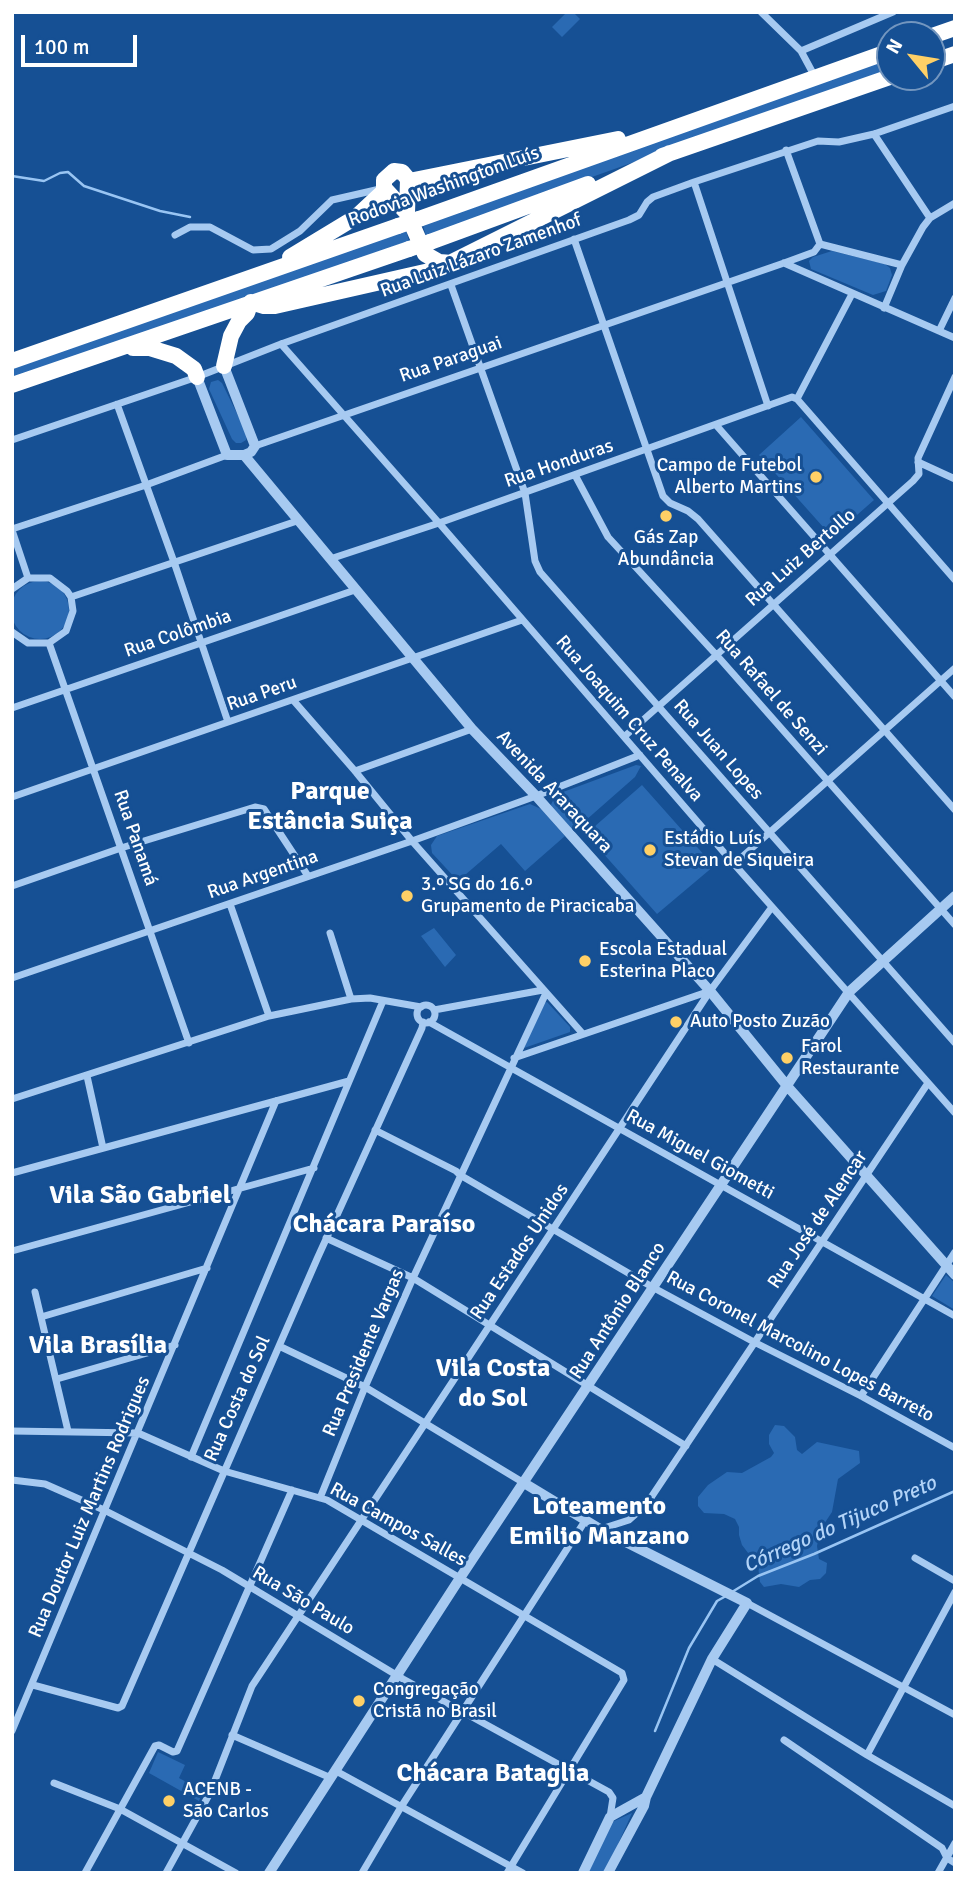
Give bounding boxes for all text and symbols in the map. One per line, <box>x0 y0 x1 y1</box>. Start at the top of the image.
scale bar <box>24 21 140 65</box>
north arrow <box>876 21 946 91</box>
text: 100 m <box>34 34 89 60</box>
text: N <box>881 35 908 58</box>
street label: Rodovia Washington Luís <box>345 142 543 232</box>
street label: Rua Luiz Lázaro Zamenhof <box>377 209 585 303</box>
street label: Rua Paraguai <box>397 332 505 388</box>
street label: Rua Honduras <box>502 435 616 493</box>
place label: Campo de Futebol Alberto Martins <box>657 455 802 499</box>
marker: Campo de Futebol Alberto Martins <box>808 469 824 485</box>
street label: Rua Luiz Bertollo <box>741 504 861 612</box>
marker: Gás Zap Abundância <box>658 508 674 524</box>
place label: Gás Zap Abundância <box>618 527 714 571</box>
street label: Rua Colômbia <box>122 605 234 663</box>
street label: Rua Rafael de Senzi <box>710 625 832 761</box>
street label: Rua Joaquim Cruz Penalva <box>551 631 707 807</box>
street label: Rua Peru <box>224 671 300 717</box>
street label: Rua Juan Lopes <box>668 695 768 805</box>
street label: Avenida Araraquara <box>491 726 617 858</box>
district label: Parque Estância Suiça <box>247 776 413 838</box>
street label: Rua Panamá <box>108 787 162 889</box>
place label: Estádio Luís Stevan de Siqueira <box>664 828 814 872</box>
marker: Estádio Luís Stevan de Siqueira <box>642 842 658 858</box>
street label: Rua Argentina <box>205 845 321 905</box>
place label: 3.º SG do 16.º Grupamento de Piracicaba <box>421 874 635 918</box>
marker: 3.º SG do 16.º Grupamento de Piracicaba <box>399 888 415 904</box>
place label: Escola Estadual Esterina Placo <box>599 939 727 983</box>
marker: Escola Estadual Esterina Placo <box>577 953 593 969</box>
place label: Auto Posto Zuzão <box>690 1011 830 1033</box>
marker: Auto Posto Zuzão <box>668 1014 684 1030</box>
place label: Farol Restaurante <box>801 1036 899 1080</box>
marker: Farol Restaurante <box>779 1050 795 1066</box>
street label: Rua Miguel Giometti <box>622 1105 778 1205</box>
street label: Rua José de Alencar <box>763 1147 873 1293</box>
district label: Vila São Gabriel <box>49 1180 231 1212</box>
street label: Rua Estados Unidos <box>466 1180 574 1324</box>
district label: Chácara Paraíso <box>293 1209 475 1241</box>
street label: Rua Antônio Blanco <box>565 1238 671 1384</box>
street label: Rua Presidente Vargas <box>318 1266 410 1440</box>
street label: Rua Coronel Marcolino Lopes Barreto <box>662 1267 938 1427</box>
district label: Vila Brasília <box>29 1330 167 1362</box>
street label: Rua Costa do Sol <box>200 1333 276 1465</box>
district label: Vila Costa do Sol <box>436 1353 550 1414</box>
street label: Rua Doutor Luiz Martins Rodrigues <box>24 1373 156 1641</box>
water label: Córrego do Tijuco Preto <box>740 1471 940 1579</box>
street label: Rua Campos Salles <box>326 1478 470 1572</box>
district label: Loteamento Emilio Manzano <box>509 1491 689 1552</box>
street label: Rua São Paulo <box>248 1562 358 1640</box>
place label: Congregação Cristã no Brasil <box>373 1679 497 1723</box>
marker: Congregação Cristã no Brasil <box>351 1693 367 1709</box>
district label: Chácara Bataglia <box>397 1758 589 1790</box>
place label: ACENB - São Carlos <box>183 1779 269 1823</box>
marker: ACENB - São Carlos <box>161 1793 177 1809</box>

